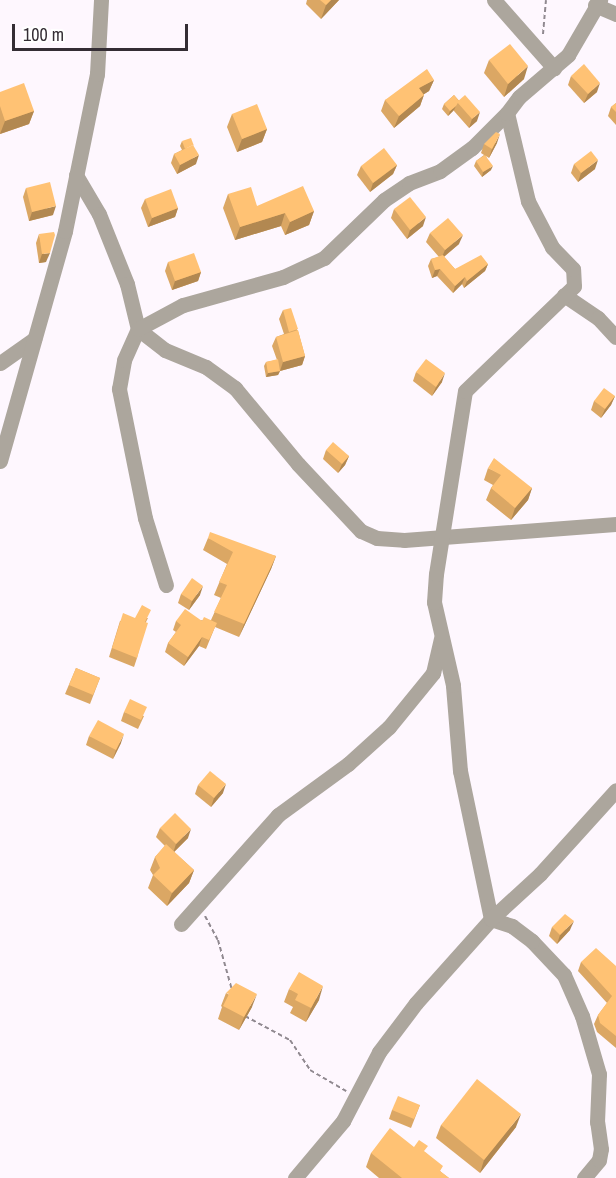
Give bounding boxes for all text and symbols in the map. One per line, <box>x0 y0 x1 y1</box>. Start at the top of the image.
scale bar <box>15 12 190 50</box>
text: 100 m <box>23 22 64 47</box>

